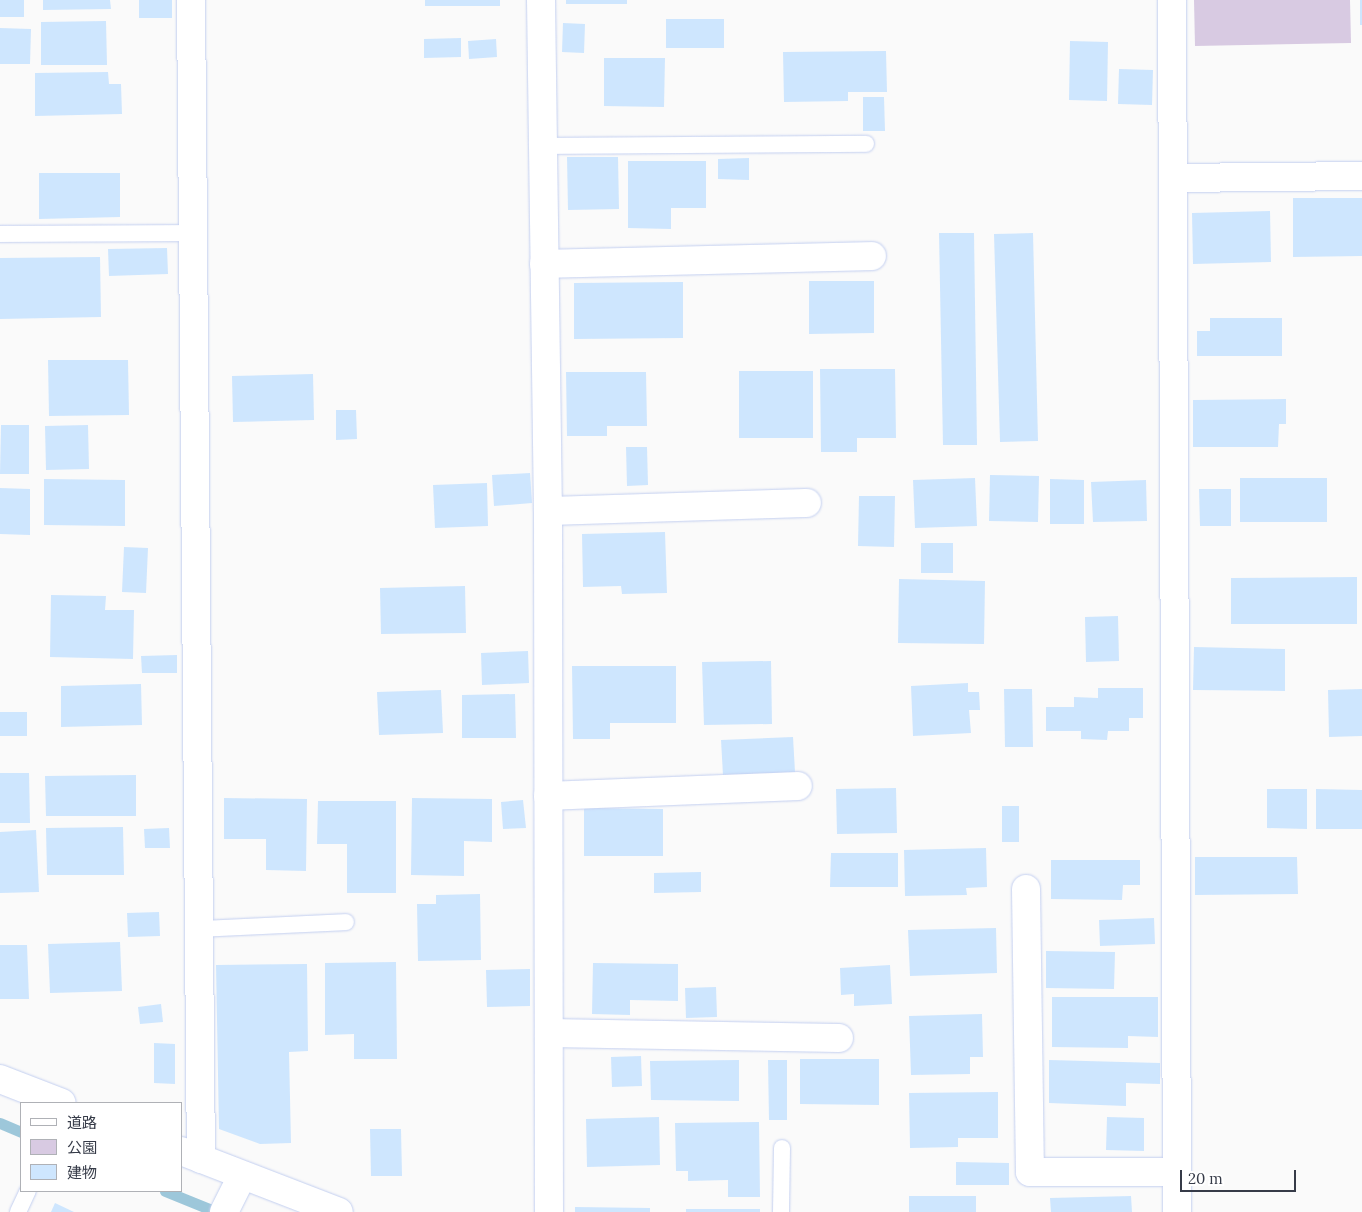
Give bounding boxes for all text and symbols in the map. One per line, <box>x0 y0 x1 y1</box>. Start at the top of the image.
legend <box>20 1102 182 1192</box>
text: 道路 <box>67 1113 97 1132</box>
text: 公園 <box>67 1138 97 1157</box>
scale bar <box>1182 1160 1298 1192</box>
text: 建物 <box>67 1163 97 1182</box>
text: 20 m <box>1188 1169 1223 1188</box>

